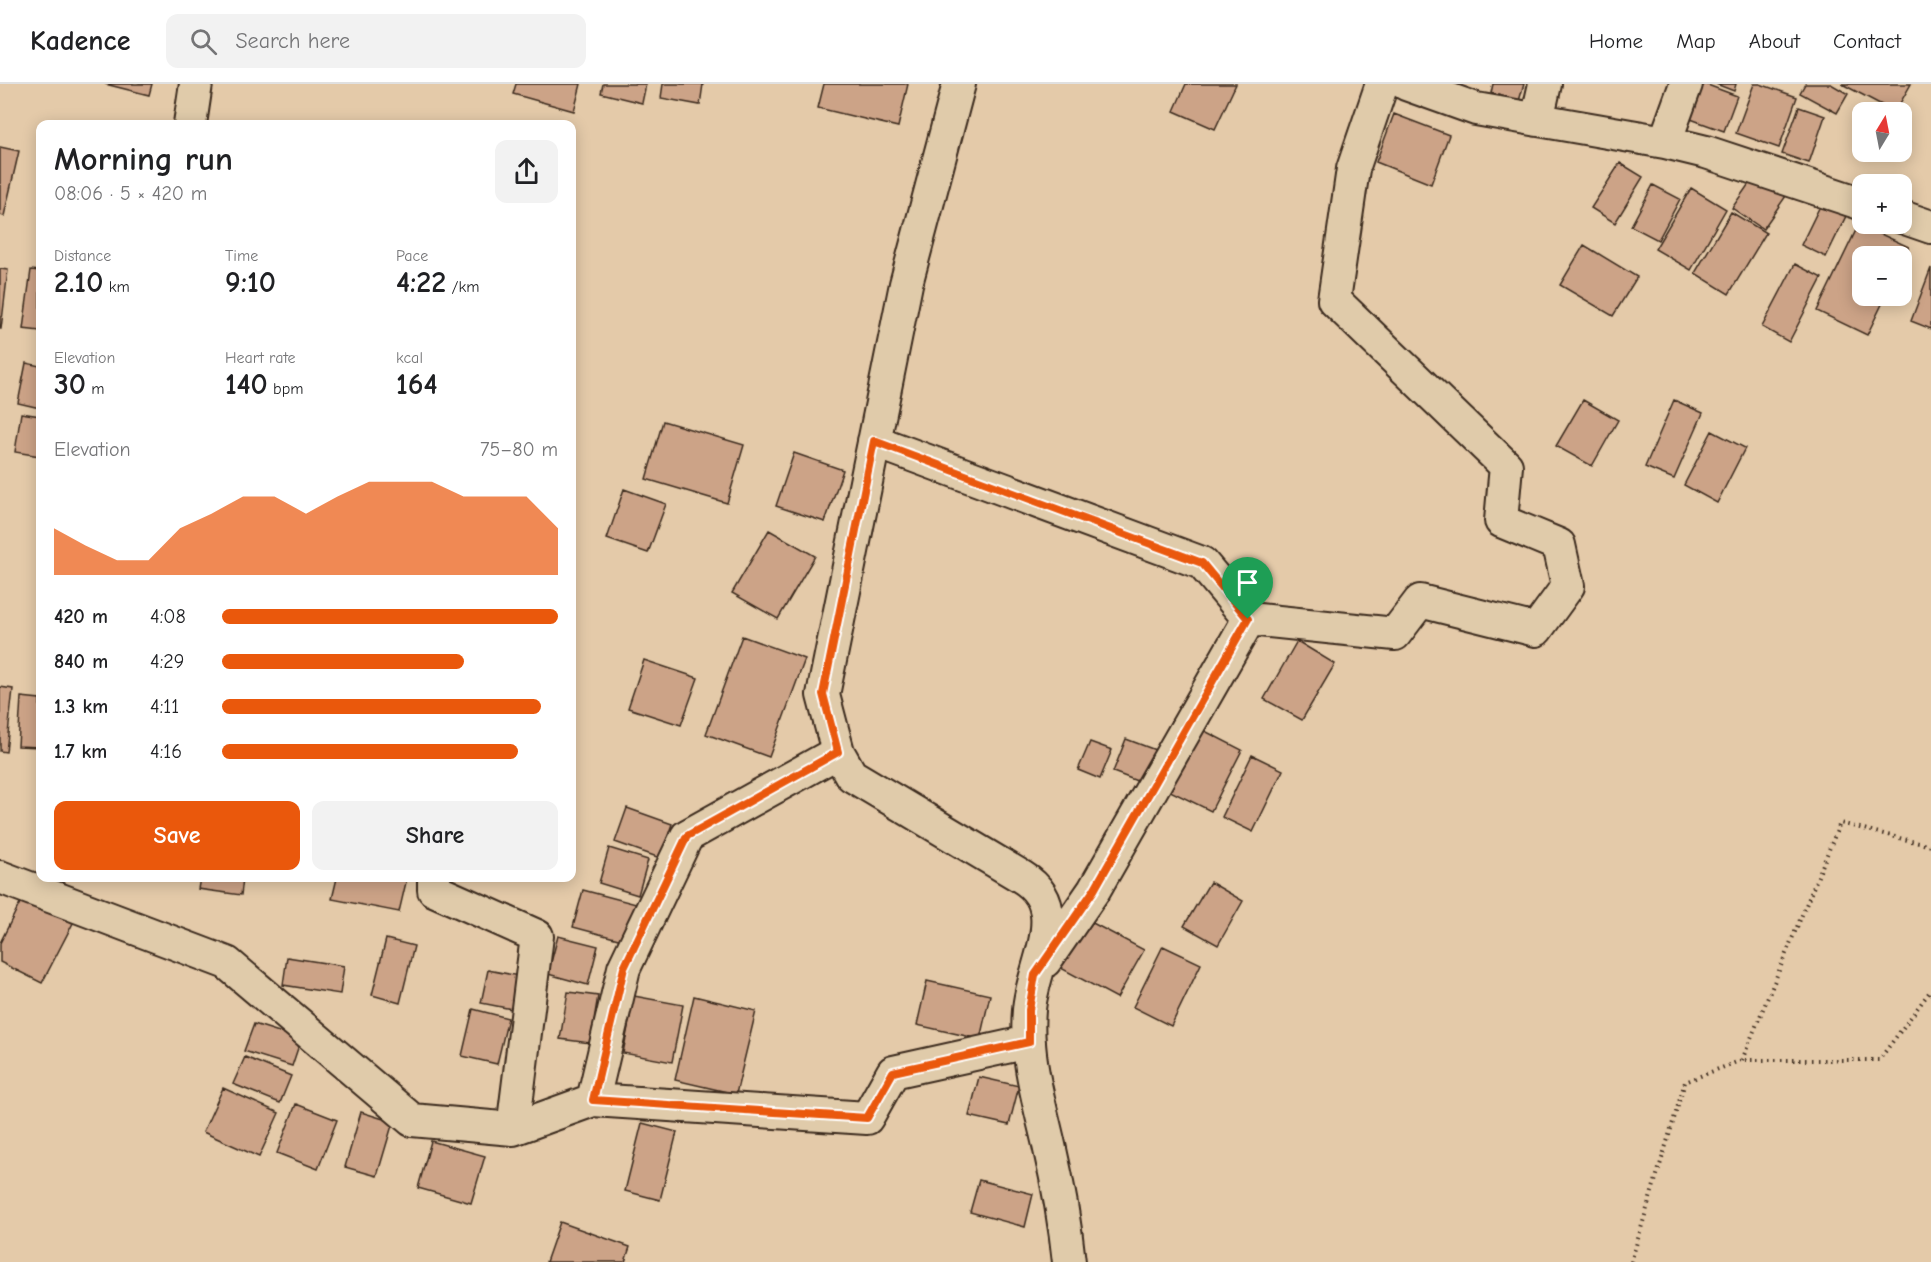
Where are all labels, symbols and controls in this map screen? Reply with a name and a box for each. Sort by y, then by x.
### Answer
search box [166,14,586,68]
text: Kadence [30,25,130,57]
icon: search [187,25,220,58]
text: Search here [235,28,350,54]
text: Home [1589,29,1643,53]
text: Map [1676,29,1716,53]
text: About [1749,29,1800,53]
text: Contact [1833,29,1901,53]
north arrow [1852,102,1912,162]
map controls [1852,102,1912,306]
text: Morning run [54,140,233,178]
button: share [495,140,558,203]
button: + [1852,174,1912,234]
text: 08:06 · 5 × 420 m [54,182,207,205]
button: − [1852,246,1912,306]
text: Distance [54,247,111,265]
text: Time [225,247,258,265]
text: Pace [396,247,428,265]
text: 2.10 [54,265,103,300]
text: 9:10 [225,265,276,300]
text: 4:22 [396,265,446,300]
text: km [103,278,130,296]
text: /km [446,278,479,296]
text: Elevation [54,349,115,367]
text: Heart rate [225,349,296,367]
text: kcal [396,349,423,367]
text: 30 [54,367,86,402]
text: 140 [225,367,268,402]
text: 164 [396,367,438,402]
text: m [86,380,105,398]
text: bpm [268,380,303,398]
text: Elevation [54,438,131,461]
text: 75–80 m [480,438,558,461]
pin [1222,557,1273,619]
icon: arrive [1231,566,1264,599]
text: 420 m [54,605,108,628]
text: 4:08 [150,605,186,628]
text: 840 m [54,650,108,673]
text: 4:29 [150,650,184,673]
text: 1.3 km [54,695,108,718]
text: 4:11 [150,695,179,718]
text: 1.7 km [54,740,107,763]
text: 4:16 [150,740,182,763]
button: Save [54,801,300,870]
button: Share [312,801,558,870]

